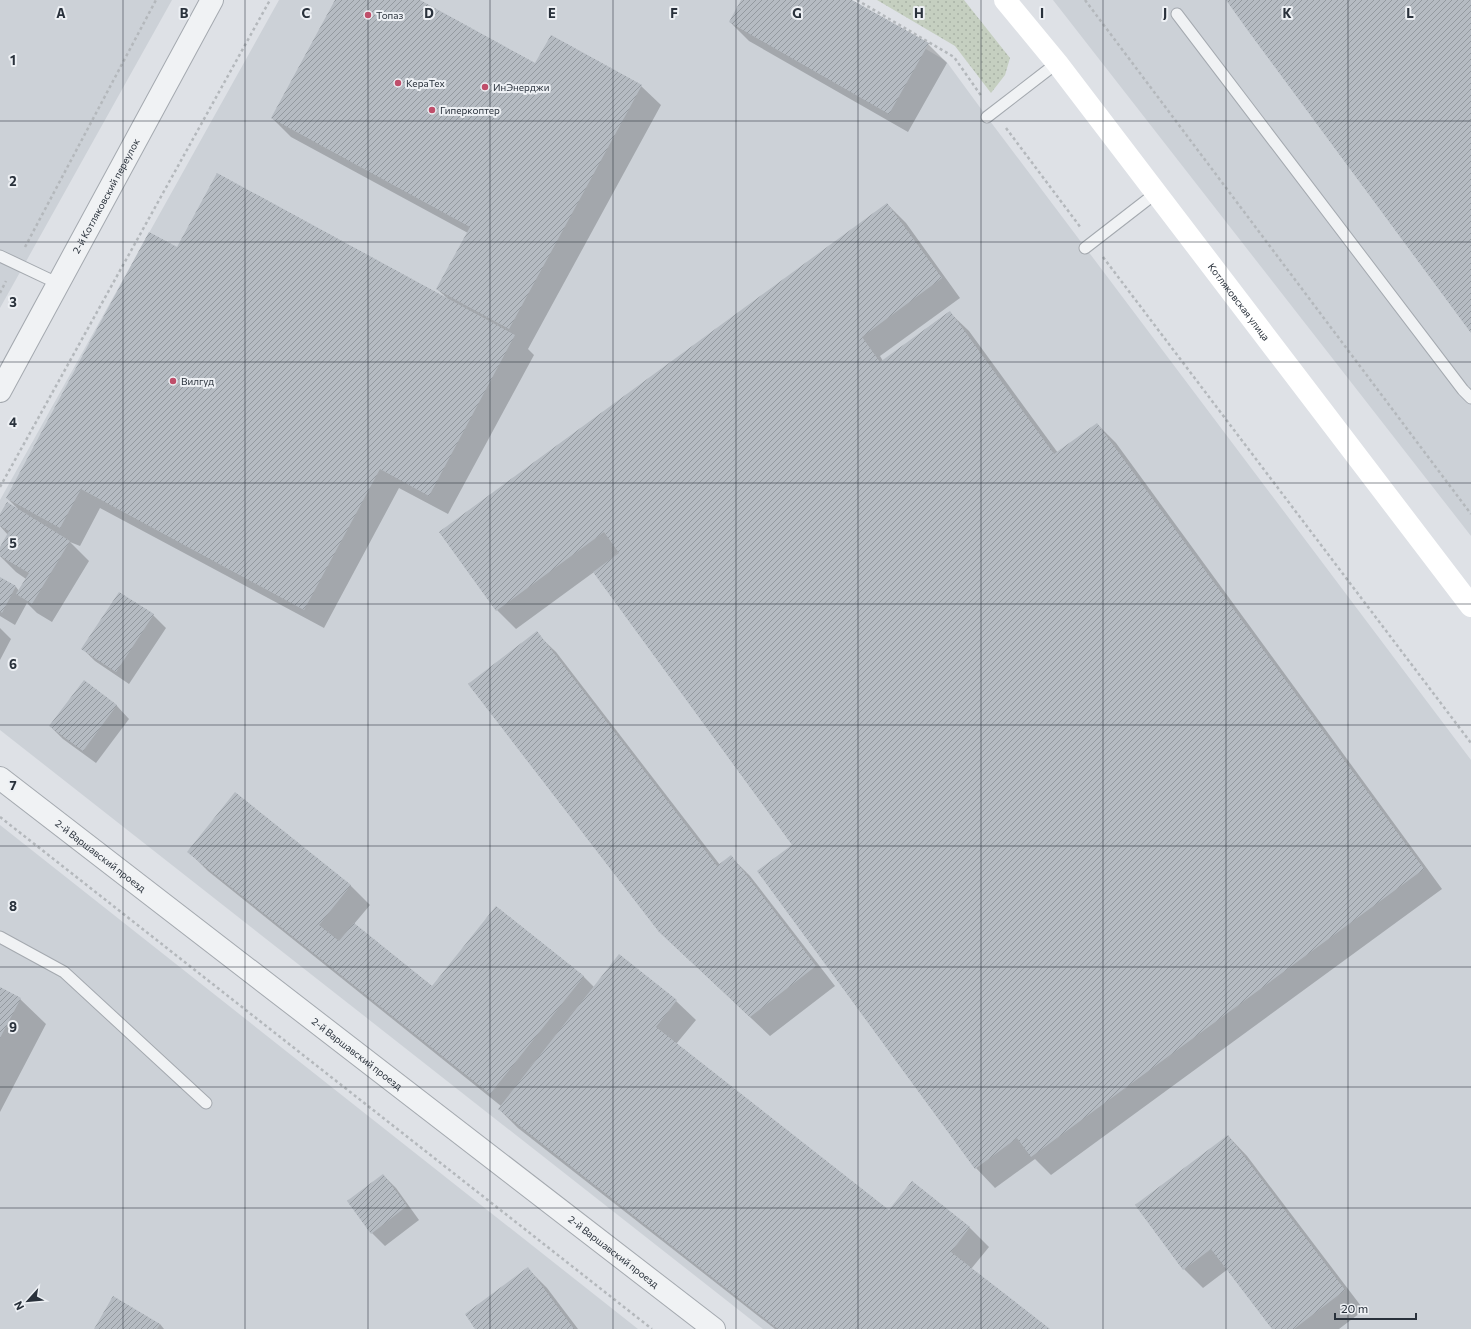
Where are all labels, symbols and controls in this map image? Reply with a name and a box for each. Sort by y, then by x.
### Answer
text: A [56,5,66,21]
text: B [180,5,189,21]
text: C [302,5,311,21]
text: D [424,5,434,21]
text: E [548,5,556,21]
text: F [670,5,678,21]
text: G [792,5,802,21]
text: H [914,5,924,21]
text: I [1040,5,1044,21]
text: J [1163,5,1167,21]
text: K [1282,5,1292,21]
text: L [1406,5,1414,21]
place label: Топаз [376,9,403,21]
marker: Топаз [363,10,373,20]
text: 1 [10,52,16,68]
place label: КераТех [406,77,446,89]
marker: КераТех [393,78,403,88]
place label: ИнЭнерджи [493,81,549,93]
marker: ИнЭнерджи [480,82,490,92]
place label: Гиперкоптер [440,104,500,116]
marker: Гиперкоптер [427,105,437,115]
street label: 2-й Котляковский переулок [70,136,142,256]
text: 2 [9,173,17,189]
street label: Котляковская улица [1206,261,1272,343]
text: 3 [9,294,17,310]
place label: Вилгуд [181,375,214,387]
marker: Вилгуд [168,376,178,386]
text: 4 [9,414,17,430]
text: 5 [9,535,17,551]
text: 6 [9,656,17,672]
text: 7 [9,777,17,793]
street label: 2-й Варшавский проезд [53,817,148,894]
text: 8 [9,898,17,914]
street label: 2-й Варшавский проезд [309,1015,405,1092]
text: 9 [9,1019,17,1035]
street label: 2-й Варшавский проезд [566,1213,661,1290]
north arrow [8,1281,48,1321]
scale bar [1335,1295,1416,1321]
text: N [11,1299,26,1312]
text: 20 m [1341,1301,1368,1315]

